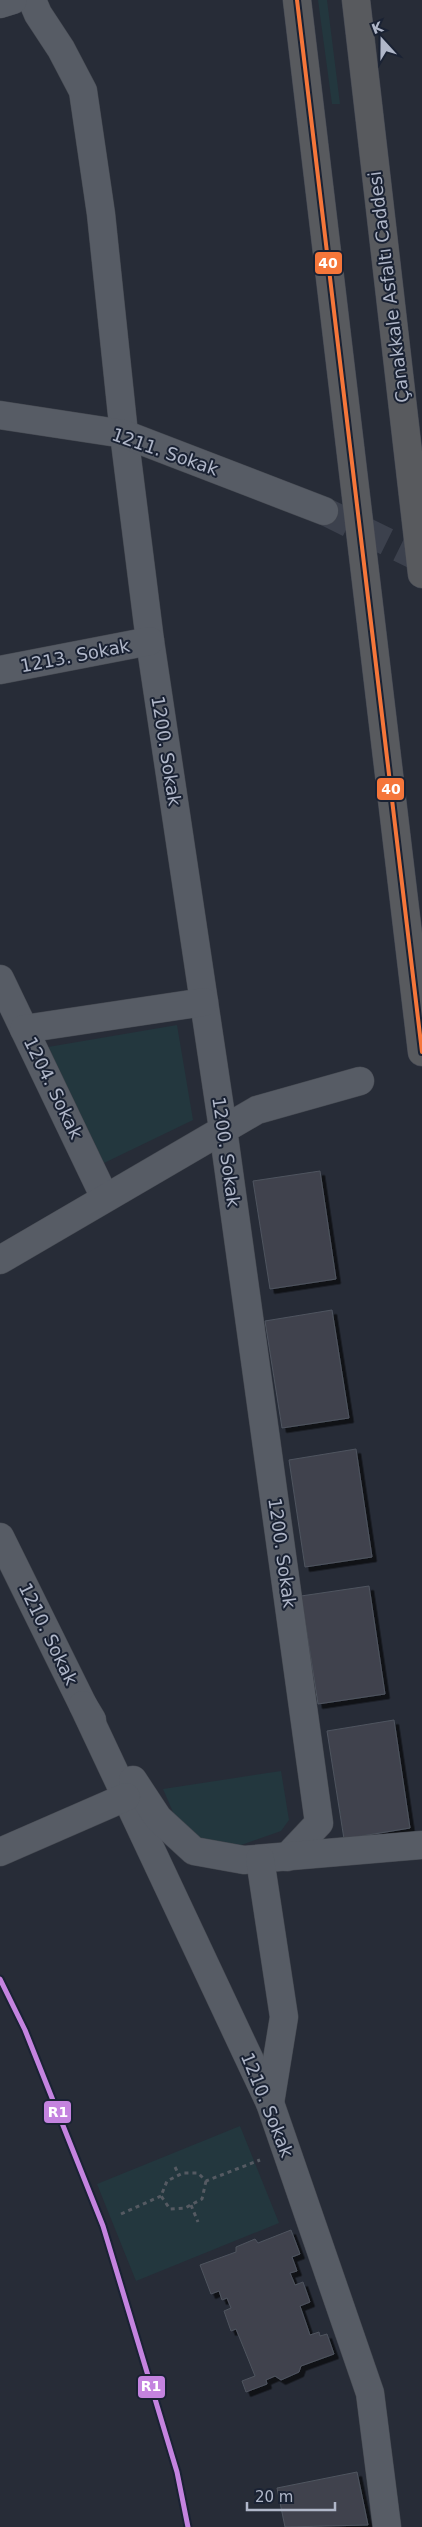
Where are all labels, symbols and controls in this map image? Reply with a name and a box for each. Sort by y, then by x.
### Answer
north arrow [357,15,407,65]
text: K [369,18,386,37]
street label: Çanakkale Asfaltı Caddesi [364,170,413,404]
line badge: 40 [314,251,343,275]
text: 40 [318,255,338,271]
street label: 1211. Sokak [109,423,222,480]
street label: 1213. Sokak [18,634,132,676]
street label: 1200. Sokak [147,694,186,808]
line badge: 40 [376,777,405,801]
text: 40 [381,781,401,797]
street label: 1204. Sokak [20,1033,88,1143]
street label: 1200. Sokak [208,1095,245,1209]
street label: 1200. Sokak [264,1496,301,1610]
street label: 1210. Sokak [15,1579,83,1689]
street label: 1210. Sokak [237,2049,298,2161]
line badge: R1 [43,2100,72,2124]
text: R1 [48,2104,68,2120]
line badge: R1 [137,2375,166,2399]
text: R1 [141,2378,161,2394]
scale bar [247,2480,334,2512]
text: 20 m [255,2488,293,2506]

